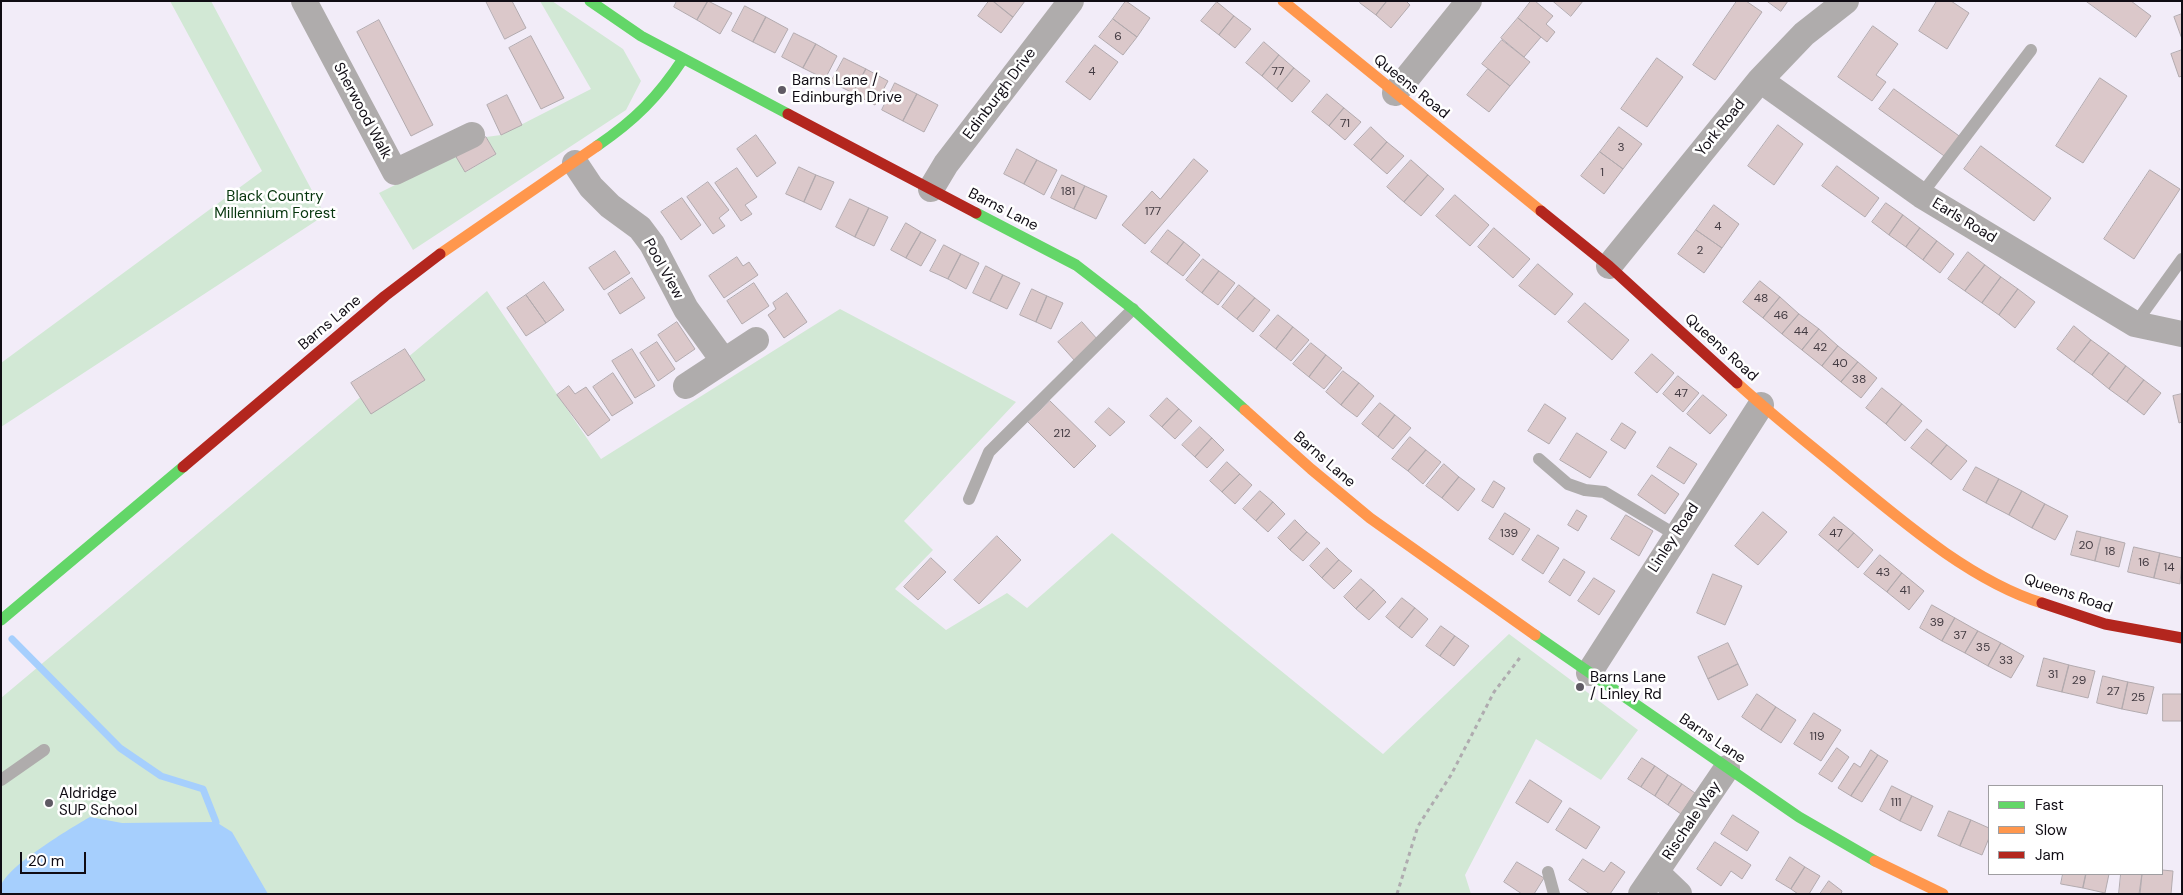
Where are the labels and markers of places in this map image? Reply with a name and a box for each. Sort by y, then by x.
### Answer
place label: Barns Lane / Edinburgh Drive [792,72,902,107]
marker: Barns Lane / Edinburgh Drive [776,84,788,96]
place label: Barns Lane / Linley Rd [1590,669,1666,704]
marker: Barns Lane / Linley Rd [1574,681,1586,693]
place label: Aldridge SUP School [59,785,137,820]
marker: Aldridge SUP School [43,797,55,809]

